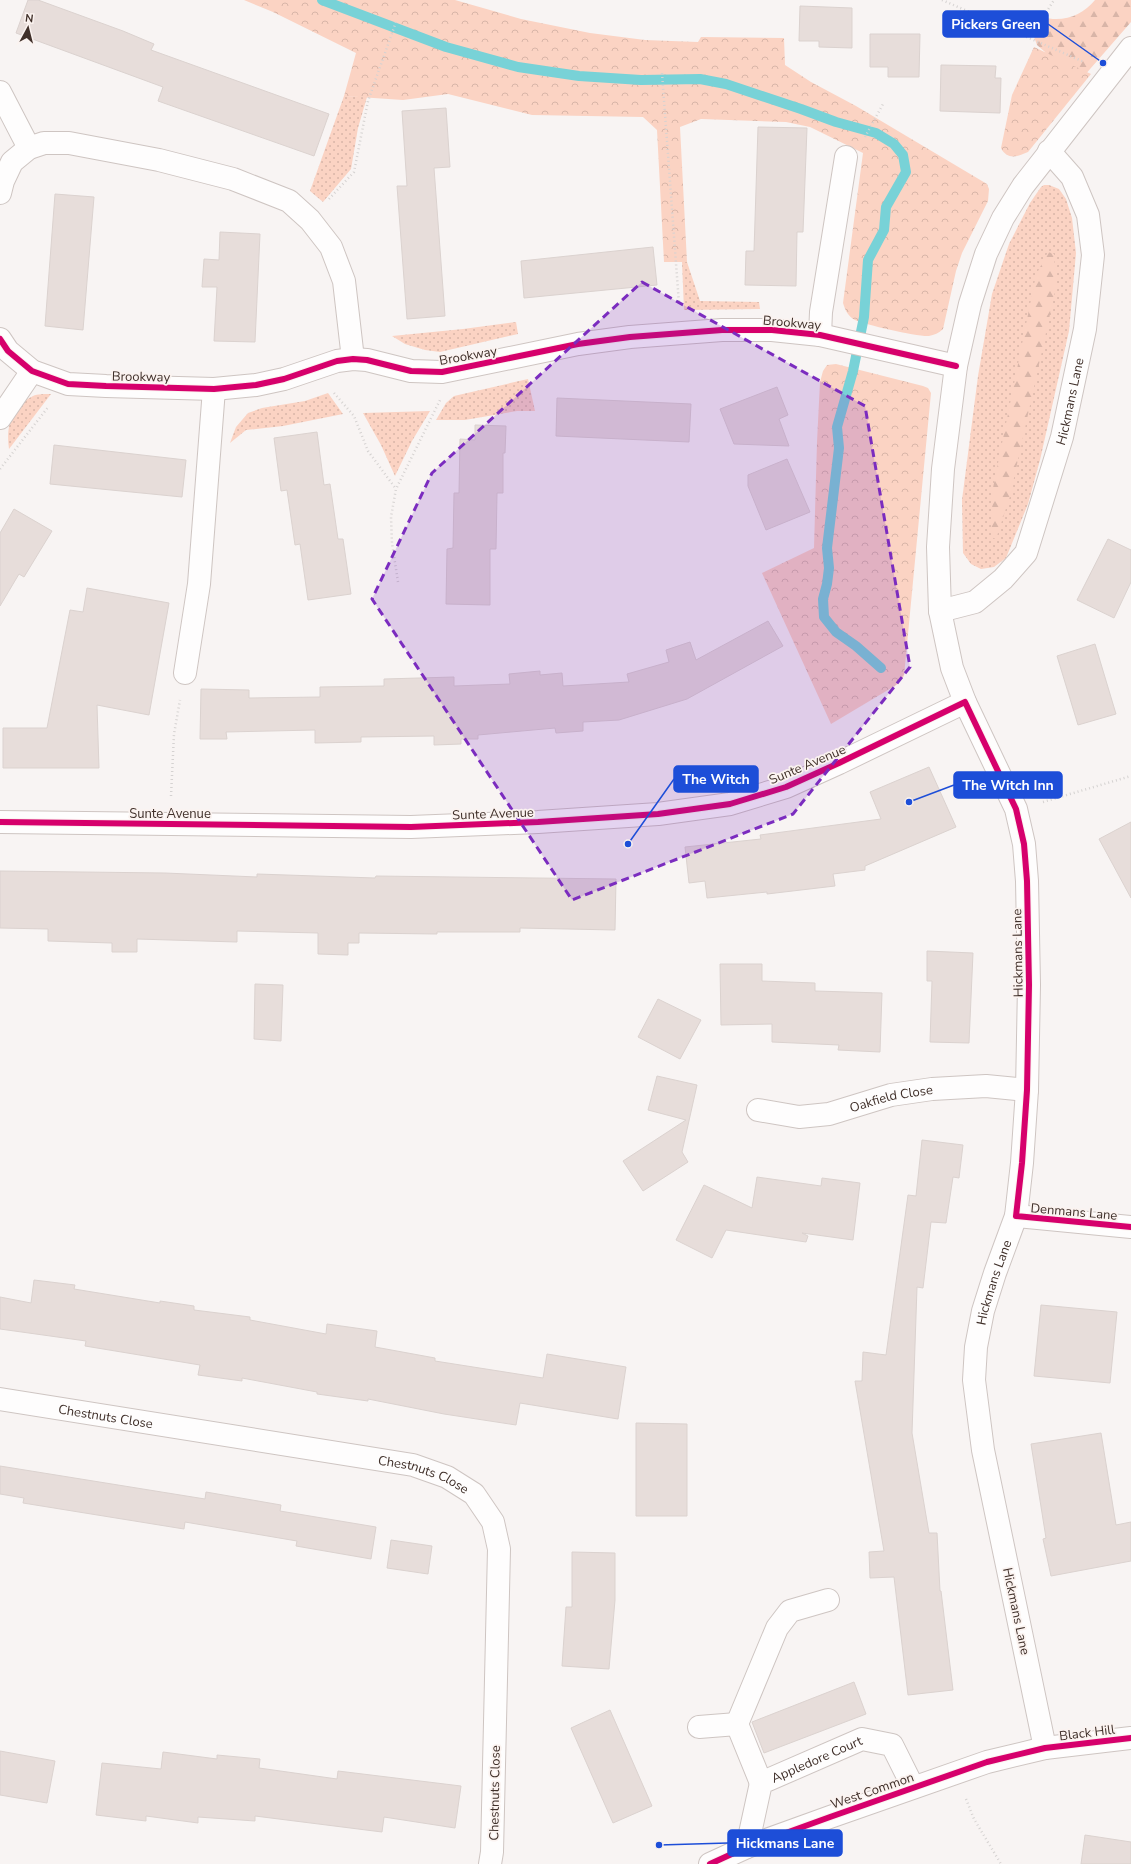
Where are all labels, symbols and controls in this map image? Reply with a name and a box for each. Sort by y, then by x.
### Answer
north arrow [8,8,48,48]
text: N [24,11,34,27]
callout: Pickers Green [943,11,1048,37]
text: Pickers Green [951,15,1041,34]
street label: Brookway [762,311,822,335]
street label: Brookway [438,342,499,370]
street label: Hickmans Lane [1052,356,1089,448]
street label: Brookway [112,367,171,387]
street label: Sunte Avenue [766,741,849,789]
callout: The Witch [674,766,758,792]
text: The Witch [682,770,750,789]
callout: The Witch Inn [954,772,1062,798]
text: The Witch Inn [962,776,1054,795]
street label: Sunte Avenue [452,804,534,824]
street label: Sunte Avenue [129,805,211,823]
street label: Hickmans Lane [1008,908,1028,997]
street label: Oakfield Close [847,1081,934,1117]
street label: Denmans Lane [1030,1199,1118,1225]
street label: Hickmans Lane [972,1237,1016,1327]
street label: Chestnuts Close [57,1400,154,1433]
street label: Chestnuts Close [377,1452,472,1499]
street label: Hickmans Lane [998,1566,1034,1657]
street label: Black Hill [1058,1721,1116,1745]
street label: Appledore Court [769,1732,866,1787]
street label: Chestnuts Close [485,1745,505,1841]
street label: West Common [828,1768,916,1814]
callout: Hickmans Lane [728,1830,842,1856]
text: Hickmans Lane [736,1834,835,1853]

